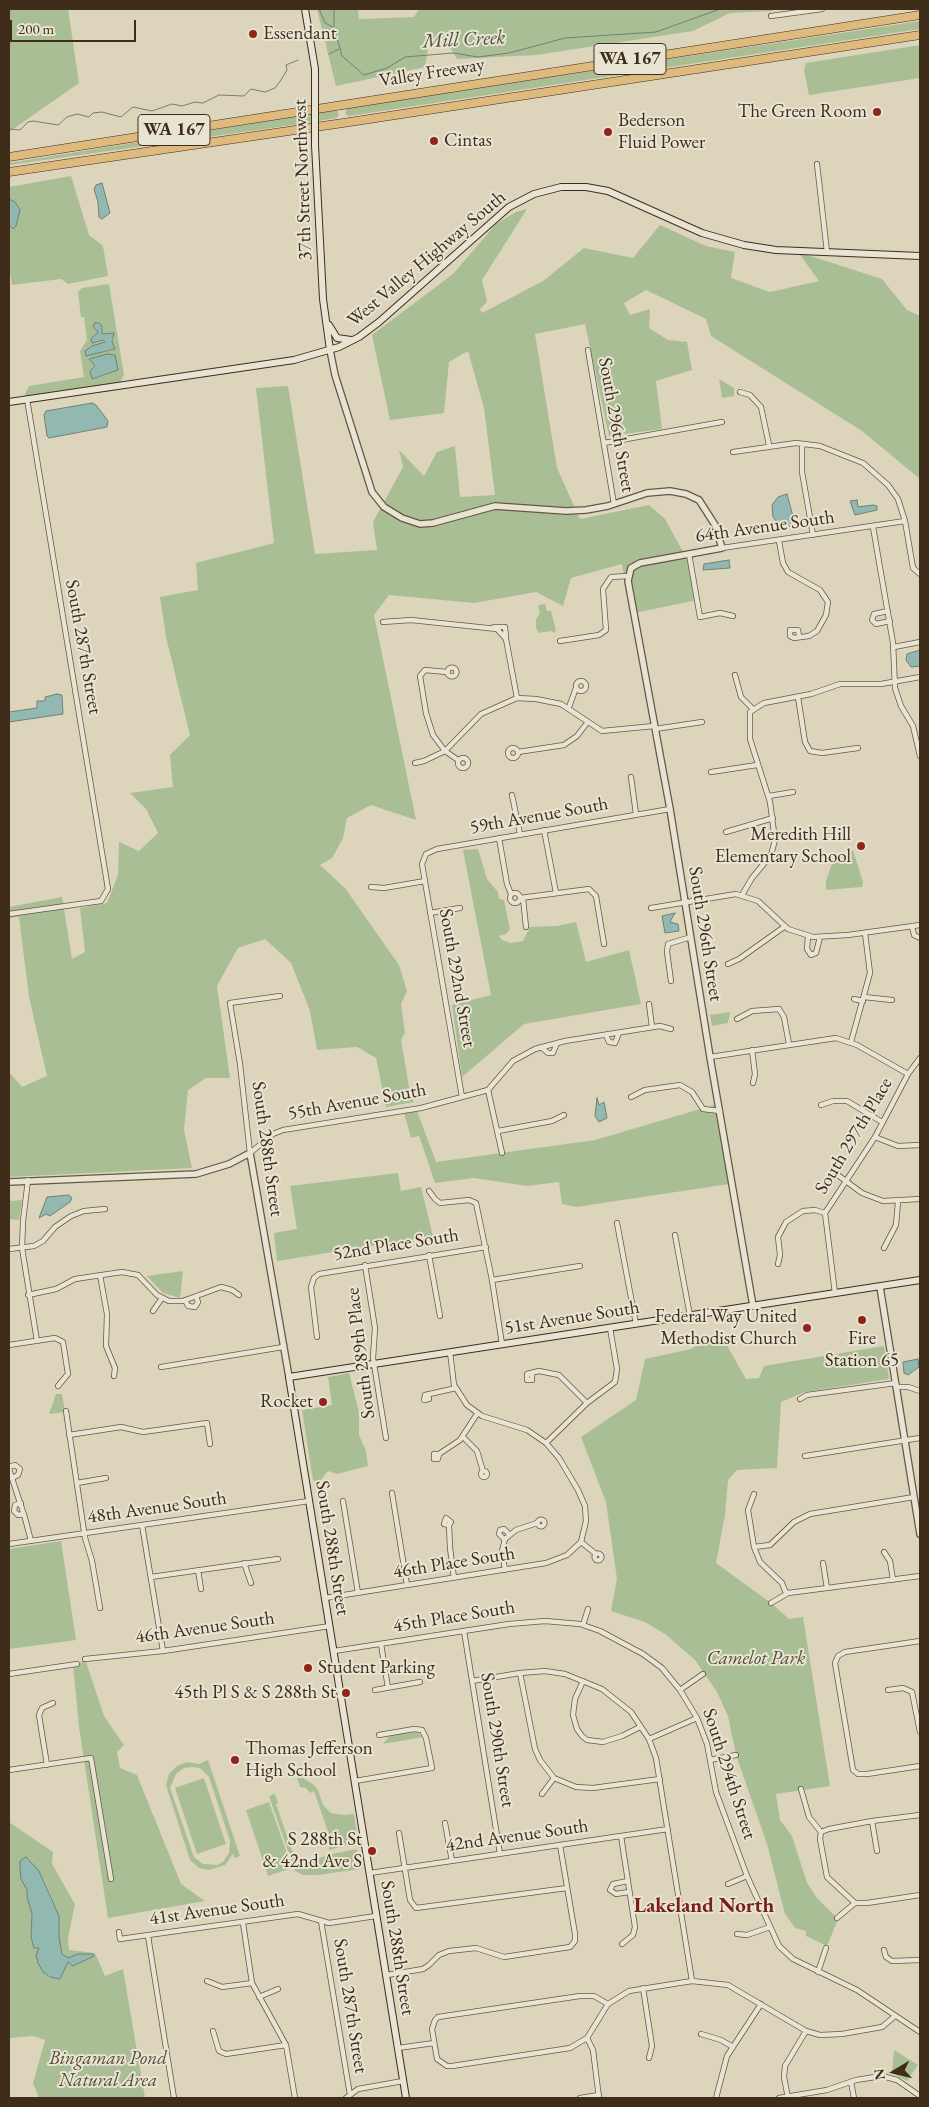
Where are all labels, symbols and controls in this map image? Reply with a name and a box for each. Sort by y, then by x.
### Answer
scale bar [12,10,139,42]
text: 200 m [18,19,54,38]
place label: Essendant [263,23,337,45]
water label: Mill Creek [422,26,506,54]
marker: Essendant [247,28,259,40]
road number: WA 167 [594,44,666,74]
street label: Valley Freeway [378,53,486,93]
street label: 37th Street Northwest [289,99,317,261]
place label: The Green Room [737,101,867,123]
marker: The Green Room [871,106,883,118]
place label: Bederson Fluid Power [618,110,705,154]
road number: WA 167 [138,114,210,146]
marker: Bederson Fluid Power [602,126,614,138]
place label: Cintas [444,130,492,152]
marker: Cintas [428,135,440,147]
street label: West Valley Highway South [343,186,511,332]
street label: South 296th Street [593,356,639,494]
street label: 64th Avenue South [694,506,836,548]
street label: South 287th Street [60,578,106,716]
street label: 59th Avenue South [468,793,610,839]
place label: Meredith Hill Elementary School [715,824,851,868]
marker: Meredith Hill Elementary School [855,840,867,852]
street label: South 296th Street [683,865,727,1003]
street label: South 292nd Street [434,907,480,1049]
street label: South 297th Place [810,1074,898,1198]
street label: 55th Avenue South [286,1079,428,1125]
street label: South 288th Street [246,1080,288,1218]
street label: 52nd Place South [332,1224,460,1266]
street label: South 289th Place [342,1286,380,1420]
street label: 51st Avenue South [503,1296,641,1340]
place label: Federal Way United Methodist Church [655,1306,797,1350]
marker: Fire Station 65 [856,1314,868,1326]
marker: Federal Way United Methodist Church [801,1322,813,1334]
place label: Fire Station 65 [825,1328,899,1372]
place label: Rocket [260,1391,313,1413]
marker: Rocket [317,1396,329,1408]
street label: South 288th Street [310,1479,354,1617]
street label: 48th Avenue South [86,1487,228,1529]
street label: 46th Place South [391,1542,517,1584]
street label: 45th Place South [391,1596,517,1638]
street label: 46th Avenue South [134,1607,276,1649]
park label: Camelot Park [707,1648,805,1670]
place label: Student Parking [318,1657,435,1679]
marker: Student Parking [302,1662,314,1674]
street label: South 290th Street [475,1671,519,1809]
place label: 45th Pl S & S 288th St [174,1682,336,1704]
marker: 45th Pl S & S 288th St [340,1687,352,1699]
street label: South 294th Street [697,1706,761,1842]
place label: Thomas Jefferson High School [245,1738,373,1782]
marker: Thomas Jefferson High School [229,1754,241,1766]
street label: 42nd Avenue South [444,1815,590,1857]
place label: S 288th St & 42nd Ave S [262,1829,362,1873]
marker: S 288th St & 42nd Ave S [366,1845,378,1857]
street label: South 288th Street [375,1879,419,2017]
street label: 41st Avenue South [148,1889,286,1931]
district label: Lakeland North [634,1893,774,1919]
street label: South 287th Street [328,1937,372,2075]
north arrow [869,2047,919,2097]
park label: Bingaman Pond Natural Area [49,2048,167,2092]
text: N [869,2067,889,2081]

